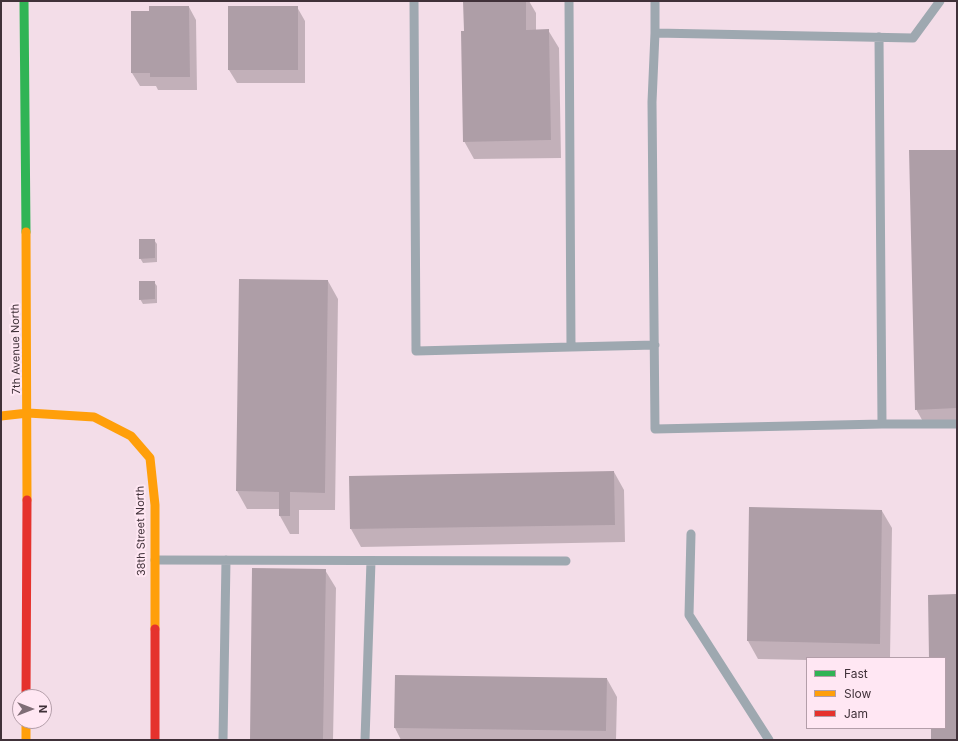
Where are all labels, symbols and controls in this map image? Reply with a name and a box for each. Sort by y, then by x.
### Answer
street label: 7th Avenue North [9,304,23,394]
street label: 38th Street North [134,486,148,576]
legend [806,657,946,729]
text: Fast [844,666,868,681]
text: Slow [844,686,871,701]
north arrow [12,689,52,729]
text: N [36,705,50,713]
text: Jam [844,706,868,721]

